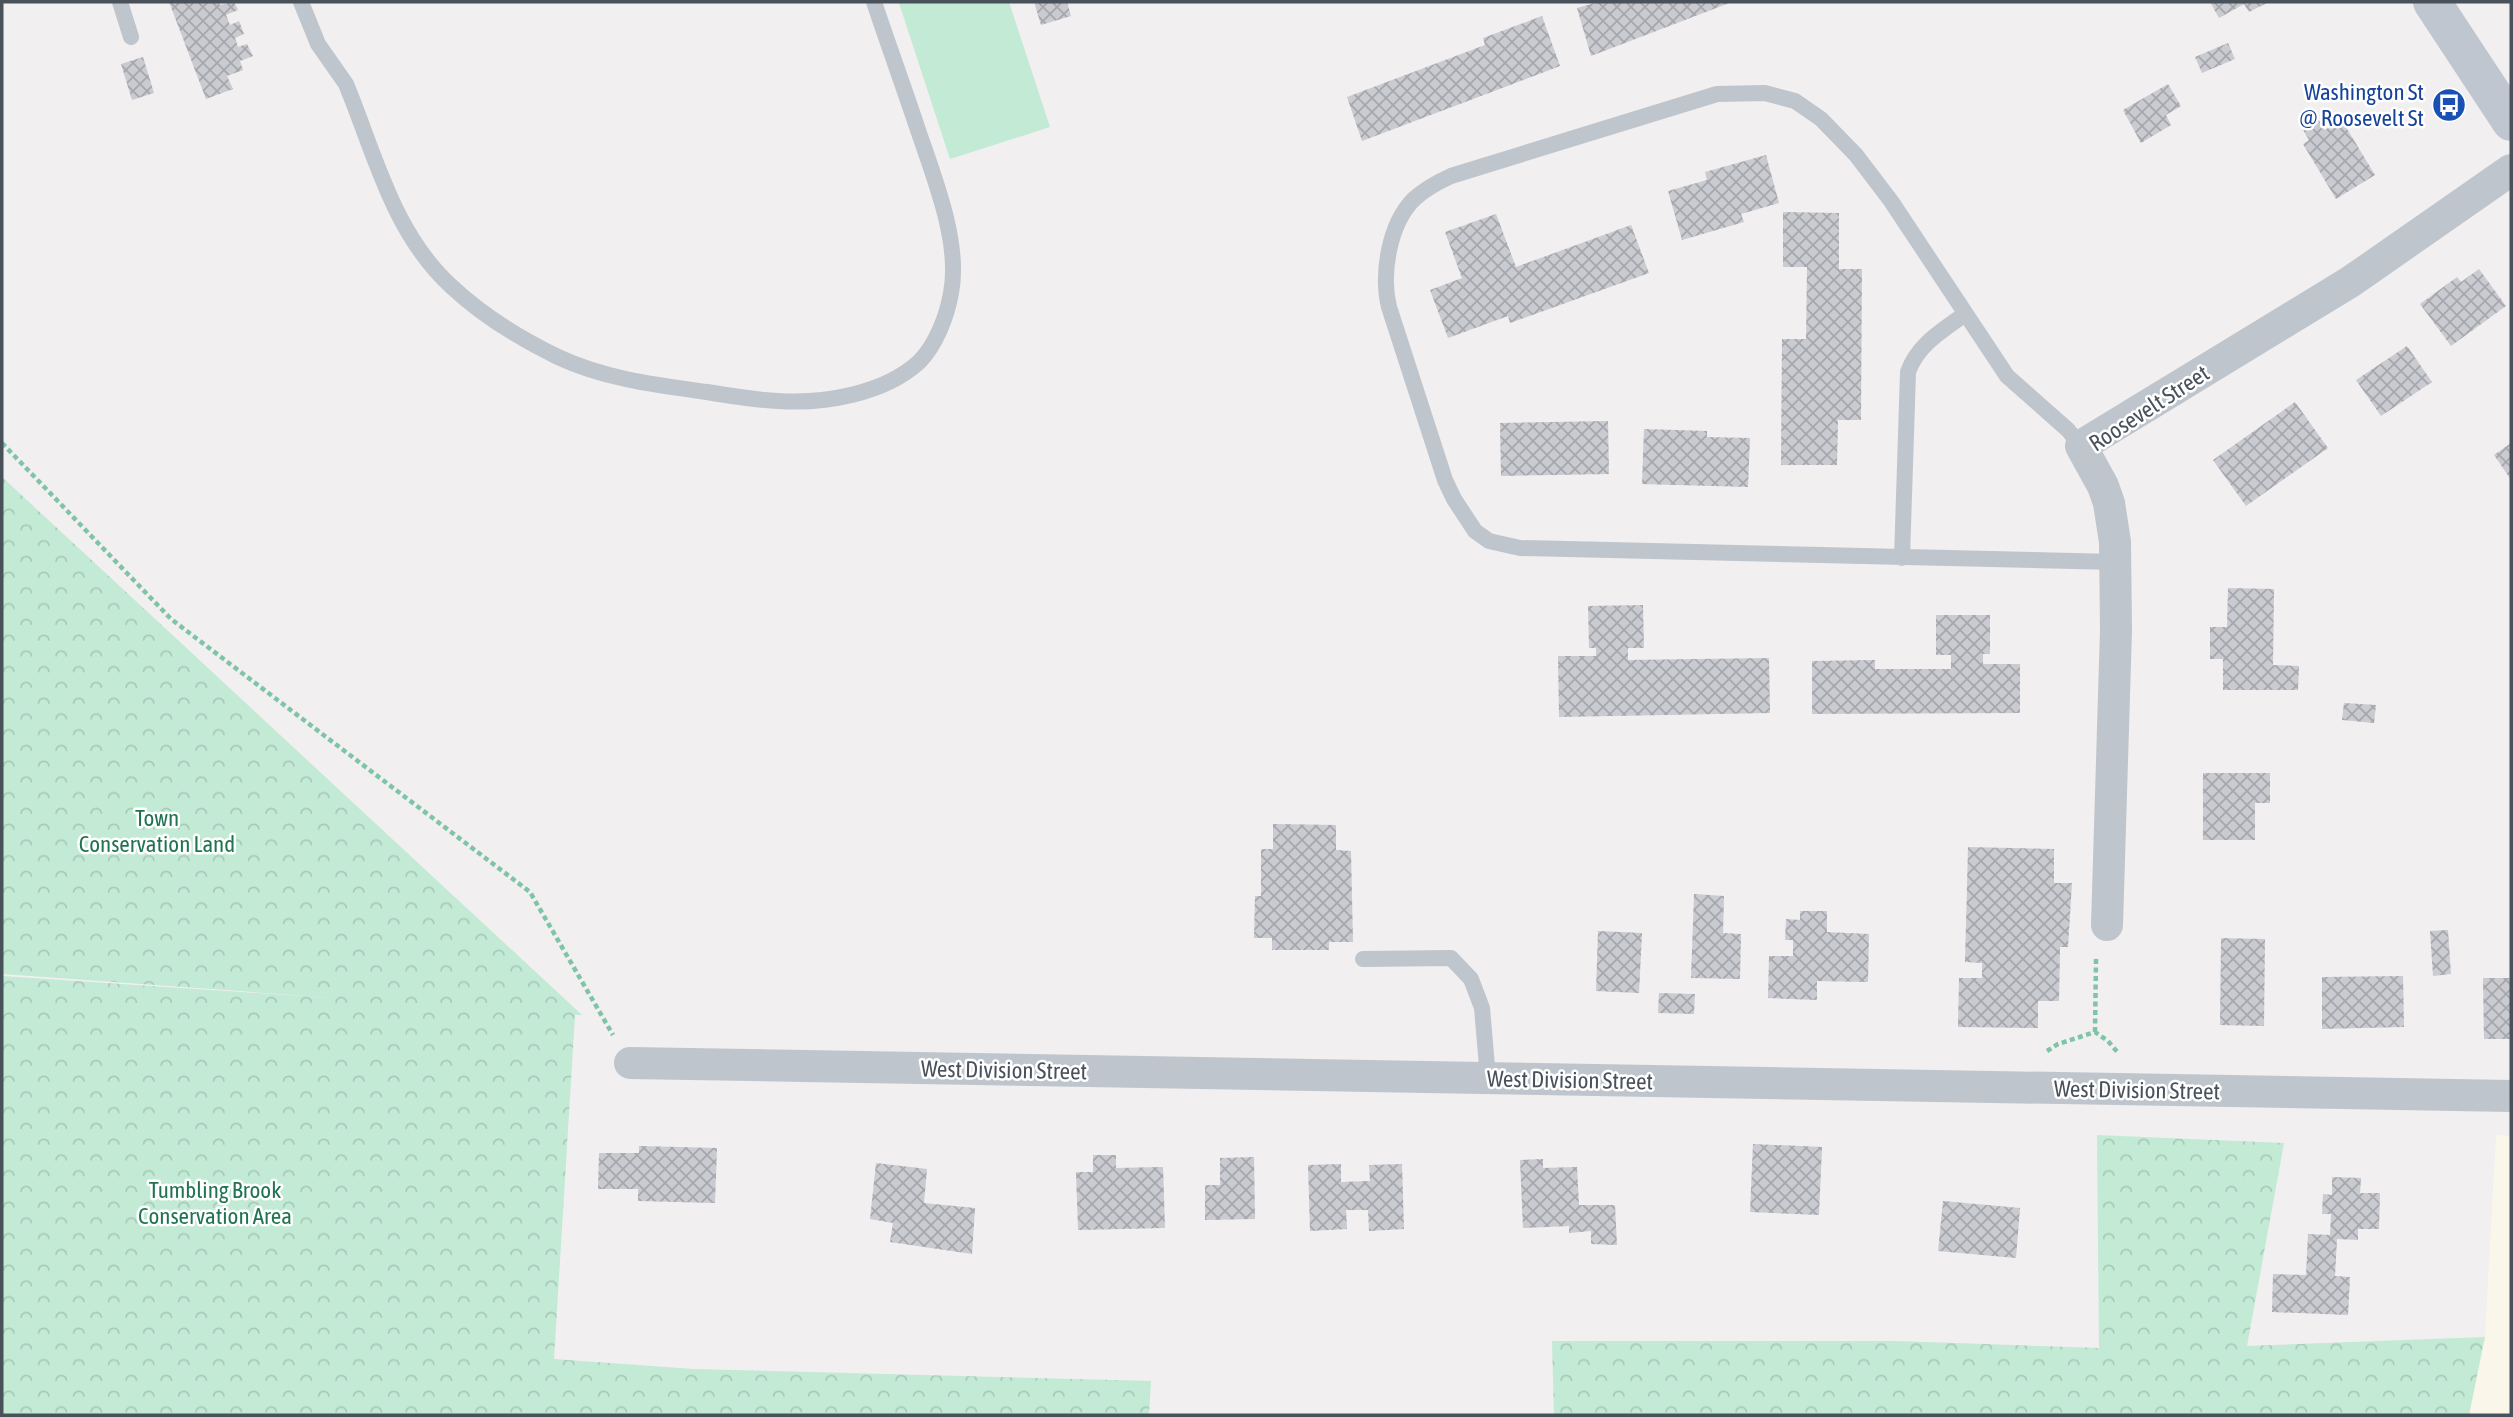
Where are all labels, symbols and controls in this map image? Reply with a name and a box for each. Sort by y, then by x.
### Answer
place label: Washington St @ Roosevelt St [2300,79,2424,131]
bus stop icon: Washington St @ Roosevelt St [2430,86,2468,124]
street label: Roosevelt Street [2084,360,2214,456]
park label: Town Conservation Land [79,805,235,857]
street label: West Division Street [921,1056,1087,1084]
street label: West Division Street [1487,1066,1653,1094]
street label: West Division Street [2054,1076,2220,1104]
park label: Tumbling Brook Conservation Area [138,1177,292,1229]

